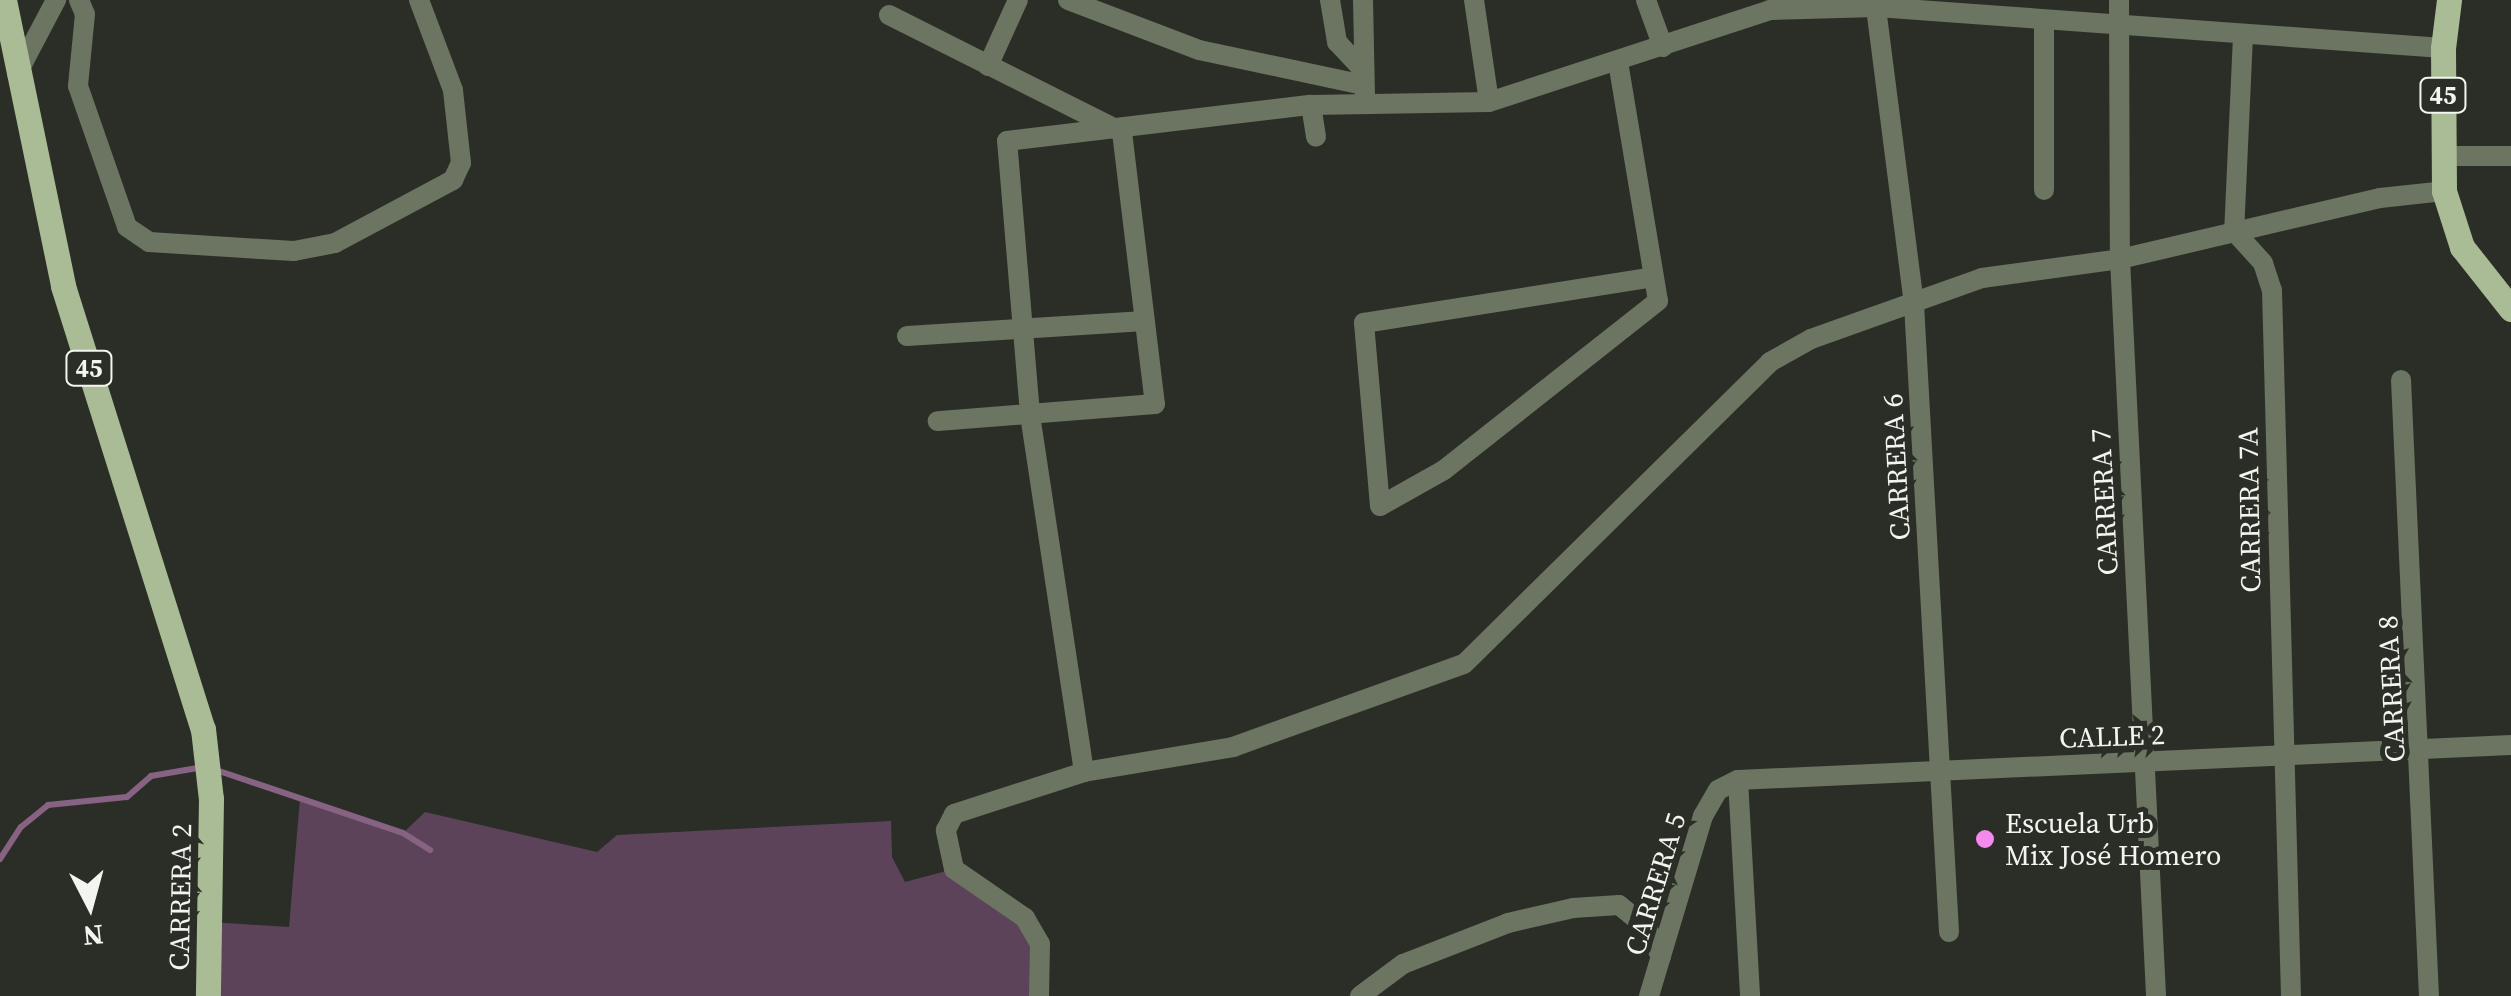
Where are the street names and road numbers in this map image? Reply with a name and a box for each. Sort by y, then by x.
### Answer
road number: 45 [2418,75,2468,115]
road number: 45 [64,348,114,388]
street label: CARRERA 6 [1875,393,1917,541]
street label: CARRERA 7A [2231,427,2267,593]
street label: CARRERA 7 [2083,428,2125,576]
street label: CARRERA 8 [2370,615,2412,763]
street label: CALLE 2 [2059,717,2165,755]
street label: CARRERA 5 [1617,809,1693,959]
street label: CARRERA 2 [162,823,198,971]

